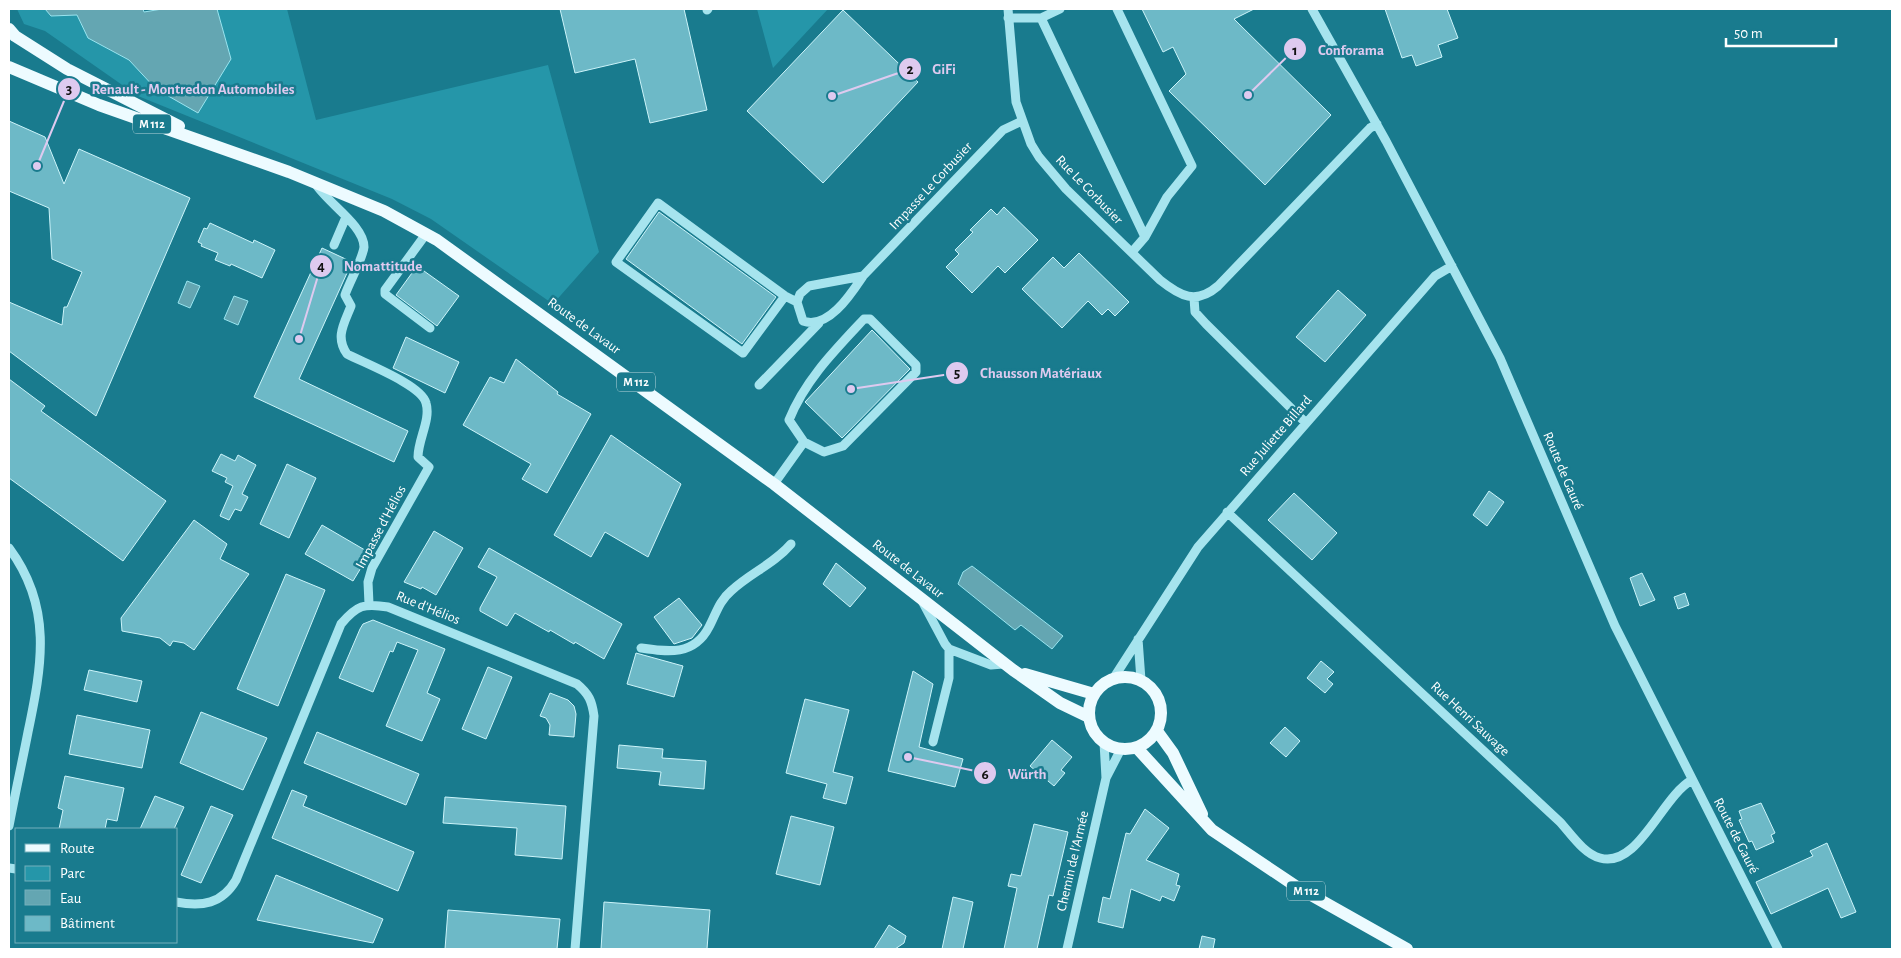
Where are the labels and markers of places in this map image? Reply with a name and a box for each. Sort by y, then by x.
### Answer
callout: Conforama [1283,34,1394,64]
callout: GiFi [897,54,966,84]
callout: Renault - Montredon Automobiles [57,74,305,104]
callout: Nomattitude [309,251,432,281]
callout: Chausson Matériaux [945,358,1112,388]
callout: Würth [972,758,1056,788]

